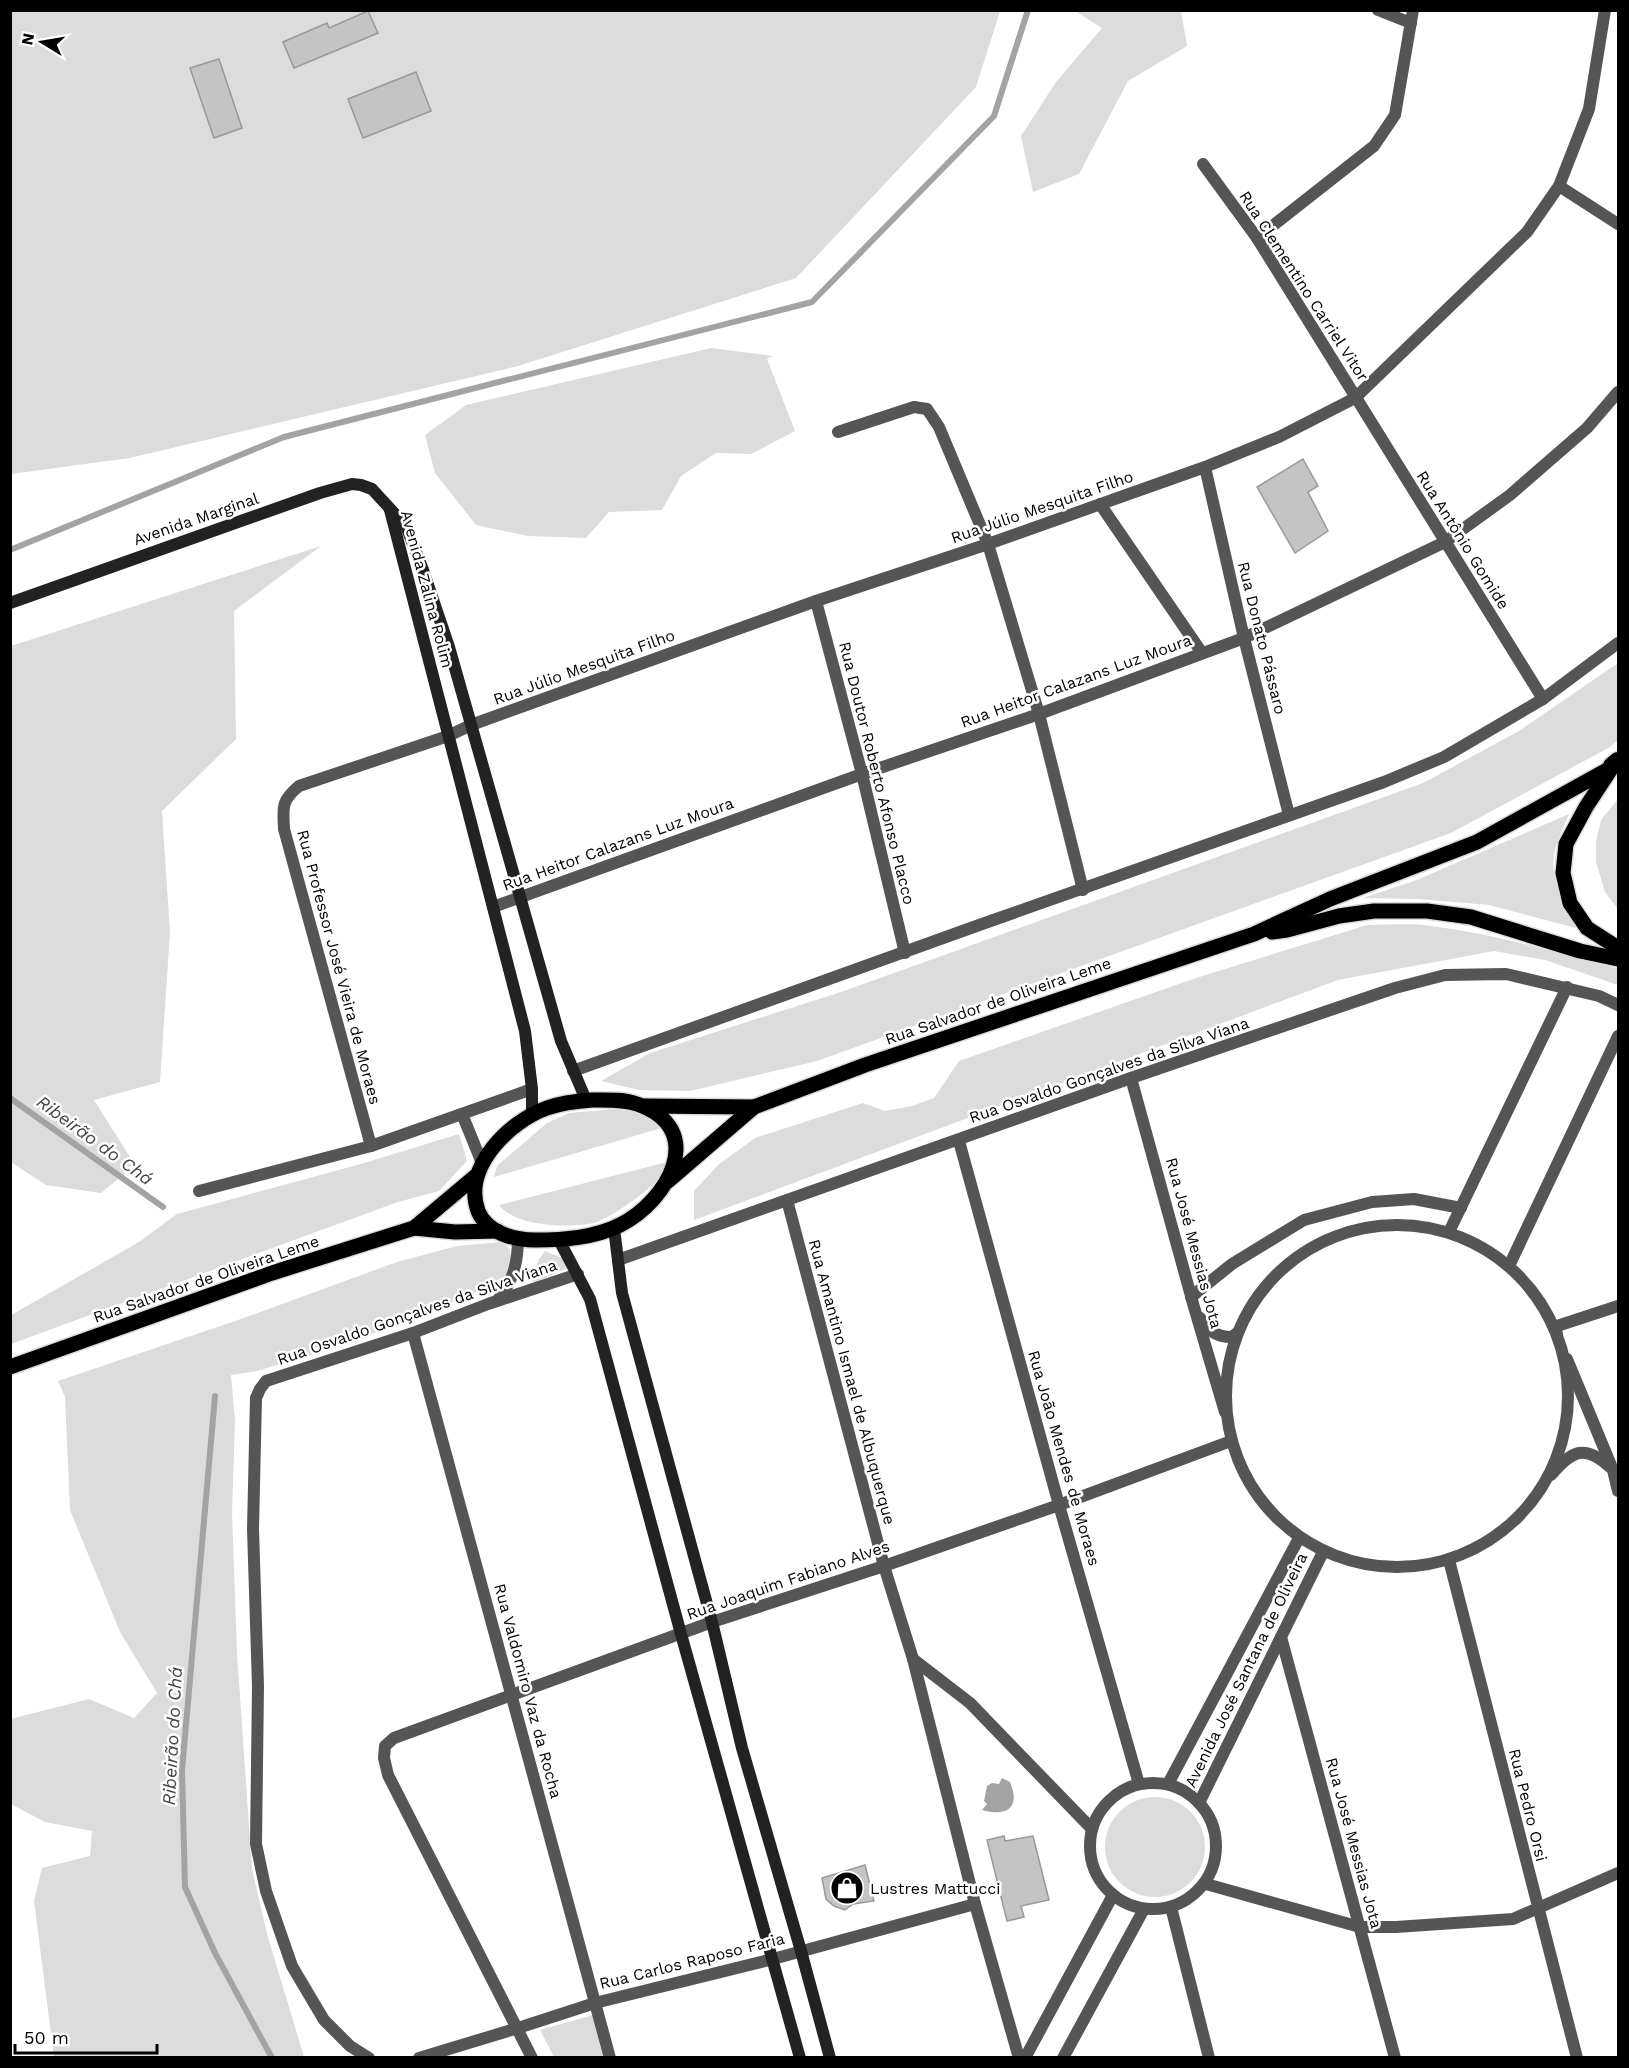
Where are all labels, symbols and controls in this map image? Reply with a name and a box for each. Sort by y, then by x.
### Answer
north arrow [12,12,72,72]
text: N [17,32,38,47]
street label: Rua Clementino Carriel Vitor [1235,187,1373,385]
street label: Rua Júlio Mesquita Filho [948,467,1136,547]
street label: Rua Antônio Gomide [1413,467,1513,613]
street label: Avenida Marginal [131,489,261,549]
street label: Avenida Zalina Rolim [397,508,457,670]
street label: Rua Donato Pássaro [1234,560,1290,716]
street label: Rua Júlio Mesquita Filho [491,625,677,709]
street label: Rua Heitor Calazans Luz Moura [958,630,1194,732]
street label: Rua Doutor Roberto Afonso Placco [835,640,919,906]
street label: Rua Heitor Calazans Luz Moura [500,793,736,895]
street label: Rua Professor José Vieira de Moraes [293,828,385,1106]
street label: Rua Salvador de Oliveira Leme [883,953,1113,1049]
street label: Rua Osvaldo Gonçalves da Silva Viana [967,1013,1251,1127]
water label: Ribeirão do Chá [33,1091,157,1189]
street label: Rua José Messias Jota [1162,1155,1226,1331]
street label: Rua Salvador de Oliveira Leme [91,1231,321,1327]
street label: Rua Amantino Ismael de Albuquerque [805,1237,899,1527]
street label: Rua Osvaldo Gonçalves da Silva Viana [275,1255,559,1369]
street label: Rua João Mendes de Moraes [1024,1348,1104,1568]
street label: Rua Joaquim Fabiano Alves [684,1536,892,1624]
street label: Avenida José Santana de Oliveira [1181,1549,1311,1791]
street label: Rua Valdomiro Vaz da Rocha [490,1581,566,1801]
water label: Ribeirão do Chá [158,1666,186,1806]
street label: Rua Pedro Orsi [1505,1747,1551,1863]
street label: Rua José Messias Jota [1322,1755,1386,1931]
shop icon: Lustres Mattucci [829,1870,865,1906]
place label: Lustres Mattucci [870,1879,1001,1898]
street label: Rua Carlos Raposo Faria [597,1929,787,1993]
scale bar [15,2017,158,2055]
text: 50 m [24,2027,69,2048]

